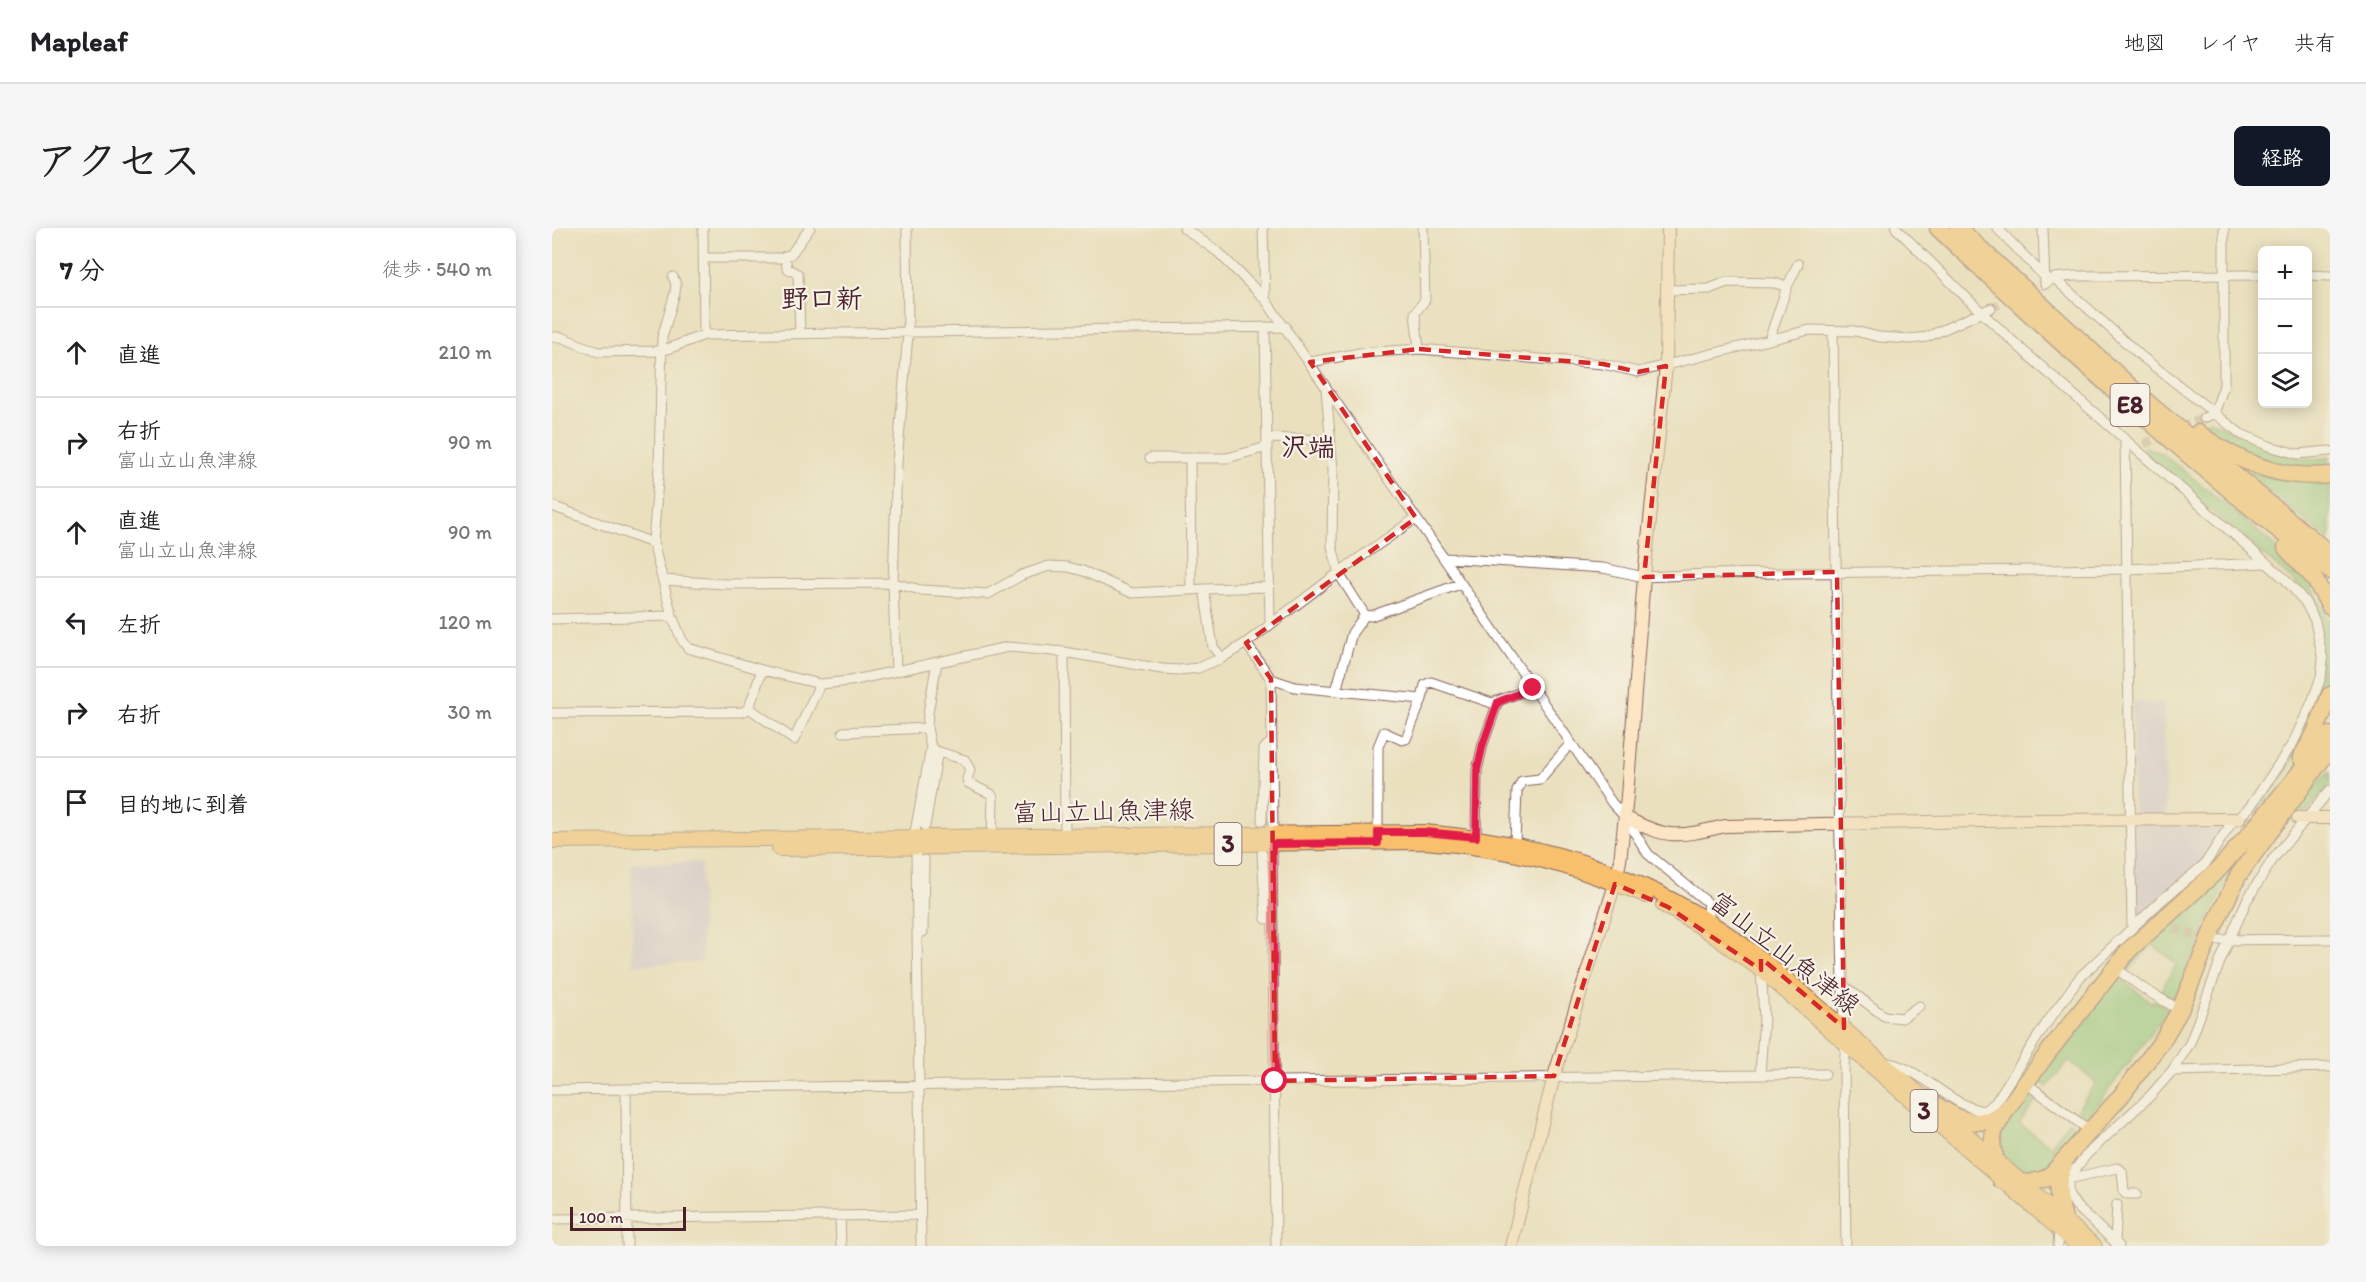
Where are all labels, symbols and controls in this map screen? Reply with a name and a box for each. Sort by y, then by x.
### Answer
text: Mapleaf [30,24,128,58]
text: 地図 [2124,30,2166,55]
text: レイヤ [2199,30,2261,55]
text: 共有 [2294,30,2336,55]
button: 経路 [2234,126,2330,186]
text: アクセス [36,135,201,186]
map controls [2258,246,2312,408]
button: + [2258,246,2312,300]
text: 7 分 [60,254,105,286]
text: 徒歩 · 540 m [382,257,492,281]
district label: 野口新 [782,282,863,315]
button: − [2258,300,2312,354]
icon: ahead [60,336,93,369]
text: 210 m [439,340,492,364]
text: 直進 [117,341,161,368]
button: layers [2258,354,2312,408]
road number: E8 [2110,384,2150,426]
text: 右折 [117,417,161,444]
icon: right [60,426,93,459]
text: 90 m [448,430,492,454]
district label: 沢端 [1281,430,1335,463]
text: 富山立山魚津線 [117,448,257,472]
text: 直進 [117,507,161,534]
icon: ahead [60,516,93,549]
text: 90 m [448,520,492,544]
text: 富山立山魚津線 [117,538,257,562]
icon: left [60,606,93,639]
text: 120 m [439,610,492,634]
text: 左折 [117,611,161,638]
route end [1519,674,1545,700]
icon: right [60,696,93,729]
text: 30 m [447,700,492,724]
text: 右折 [117,701,161,728]
icon: arrive [60,786,93,819]
text: 目的地に到着 [117,791,249,818]
street label: 富山立山魚津線 [1012,793,1194,829]
road number: 3 [1214,823,1242,865]
street label: 富山立山魚津線 [1703,884,1867,1022]
route start [1261,1067,1287,1093]
road number: 3 [1910,1090,1938,1132]
scale bar [570,1204,686,1232]
text: 100 m [579,1208,623,1227]

